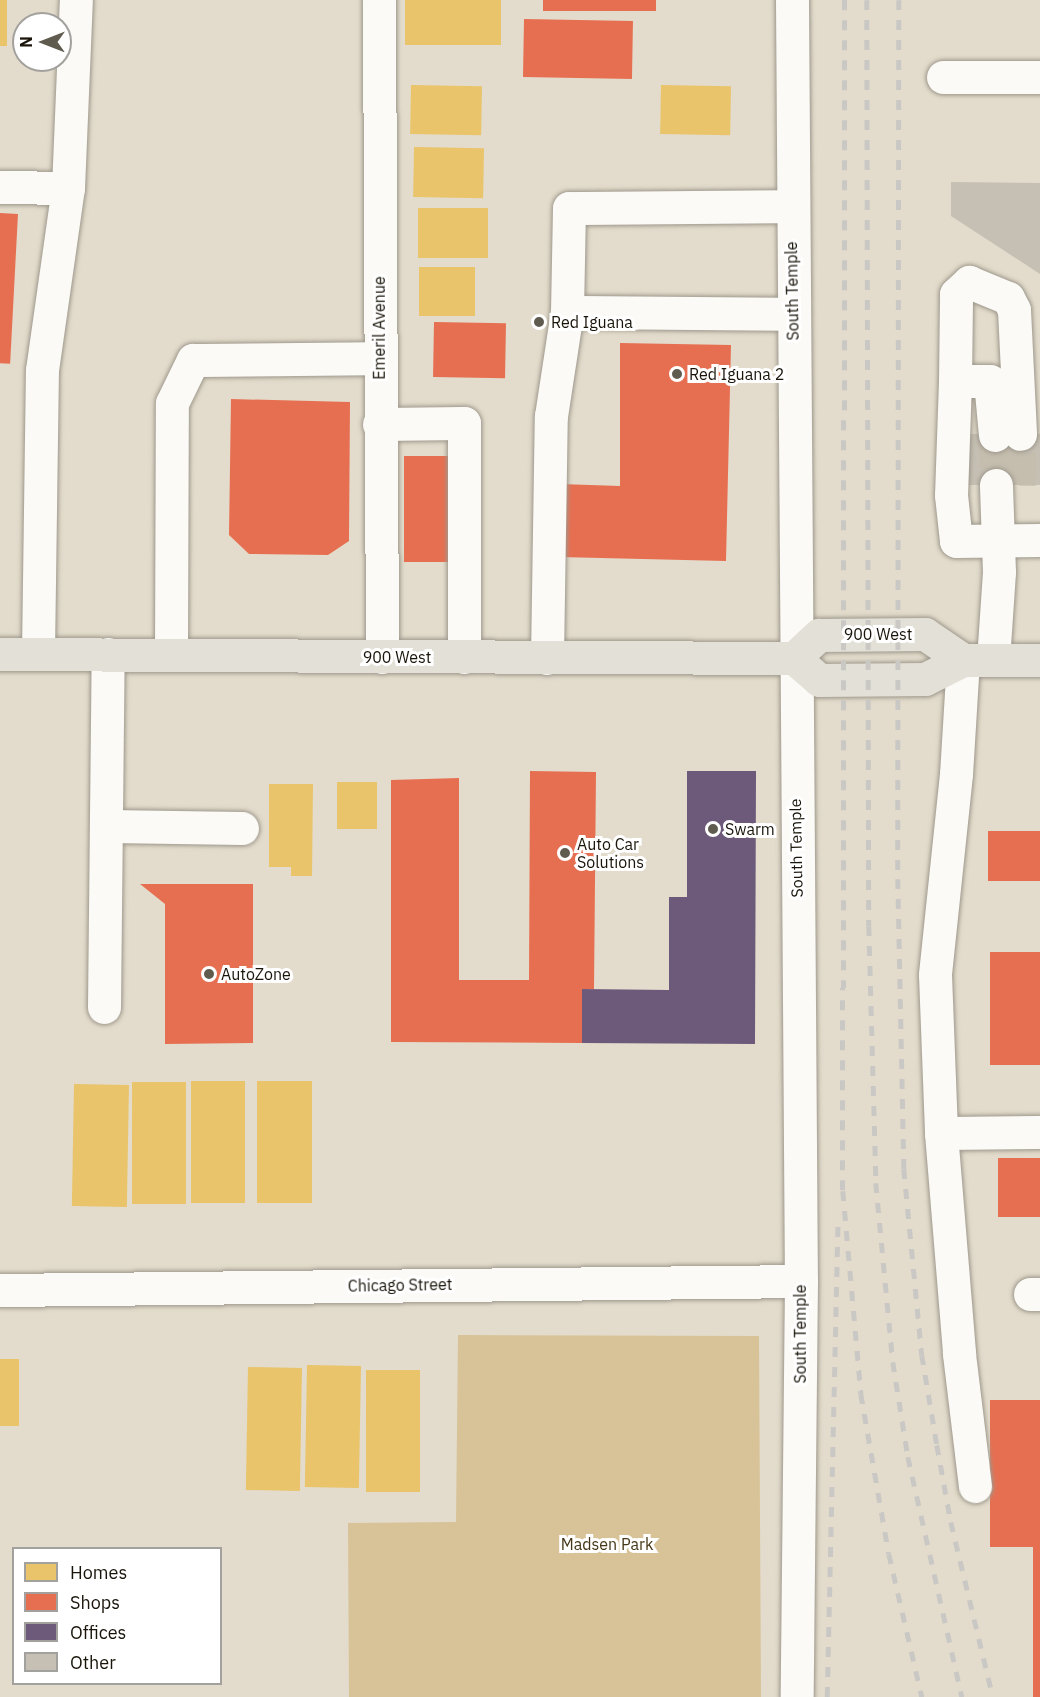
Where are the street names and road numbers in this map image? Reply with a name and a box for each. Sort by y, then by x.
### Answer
street label: South Temple [782,241,802,341]
street label: Emeril Avenue [369,276,389,380]
street label: 900 West [844,624,912,644]
street label: 900 West [363,647,431,667]
street label: South Temple [786,798,806,898]
street label: Chicago Street [348,1274,452,1296]
street label: South Temple [790,1284,810,1384]

